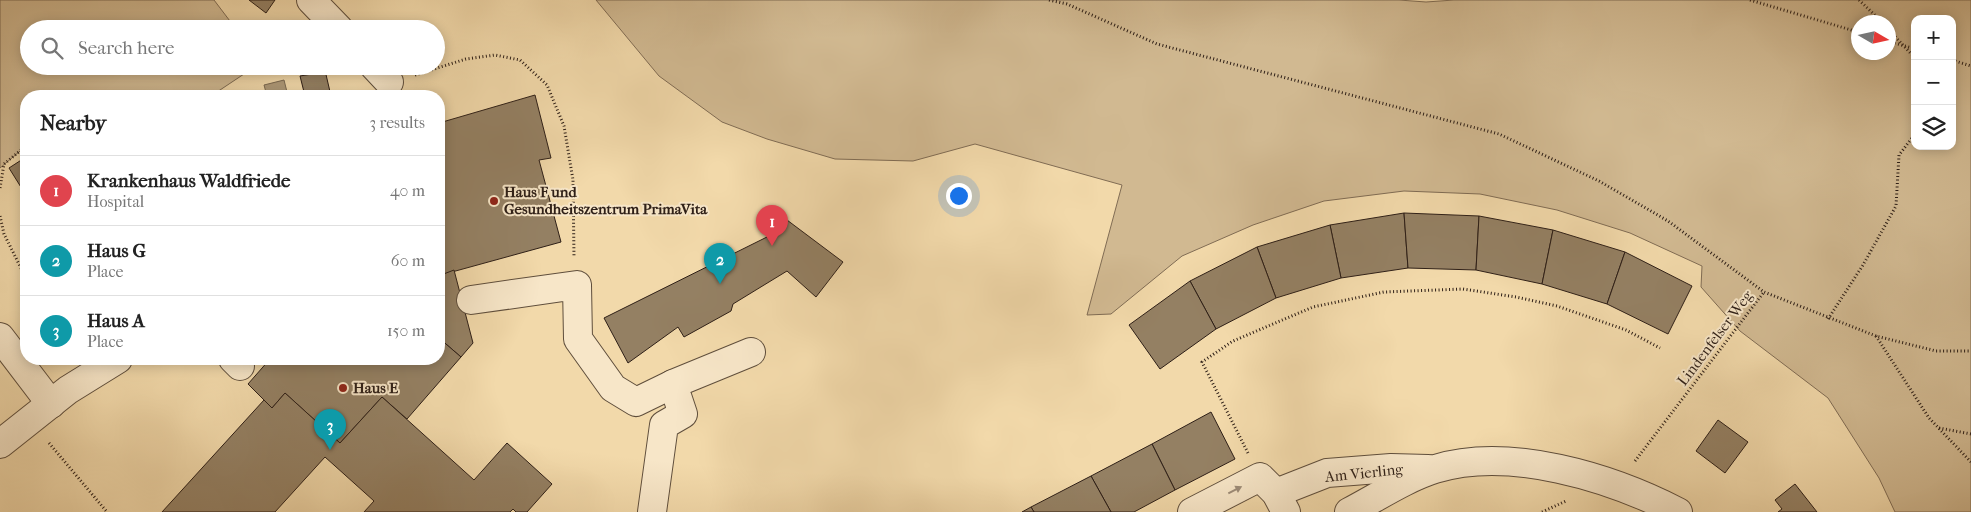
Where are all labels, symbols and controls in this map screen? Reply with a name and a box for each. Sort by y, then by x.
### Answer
north arrow [1851,15,1896,60]
map controls [1911,15,1956,150]
button: + [1911,15,1956,60]
search box [20,20,445,75]
icon: search [38,34,66,62]
text: Search here [78,37,174,59]
button: − [1911,60,1956,105]
button: layers [1911,105,1956,150]
text: Nearby [40,111,106,135]
text: 3 results [369,113,425,132]
text: Krankenhaus Waldfriede [87,170,290,192]
text: 1 [53,181,59,200]
text: 40 m [390,181,425,200]
place label: Haus F und Gesundheitszentrum PrimaVita [504,183,708,218]
your location [946,183,972,209]
text: Hospital [87,192,144,211]
marker: Haus F und Gesundheitszentrum PrimaVita [488,195,500,207]
pin: 1 [756,205,788,246]
text: Haus G [87,240,146,262]
pin: 2 [704,243,736,284]
text: 2 [52,251,60,270]
text: 60 m [391,251,425,270]
text: Place [87,262,123,281]
street label: Lindenfelser Weg [1673,286,1757,389]
text: Haus A [87,310,145,332]
text: 3 [53,321,59,340]
text: 150 m [387,321,425,340]
text: Place [87,332,123,351]
place label: Haus E [353,379,399,397]
marker: Haus E [337,382,349,394]
pin: 3 [314,409,346,450]
street label: Am Vierling [1323,460,1405,486]
one-way arrow [1228,486,1243,494]

